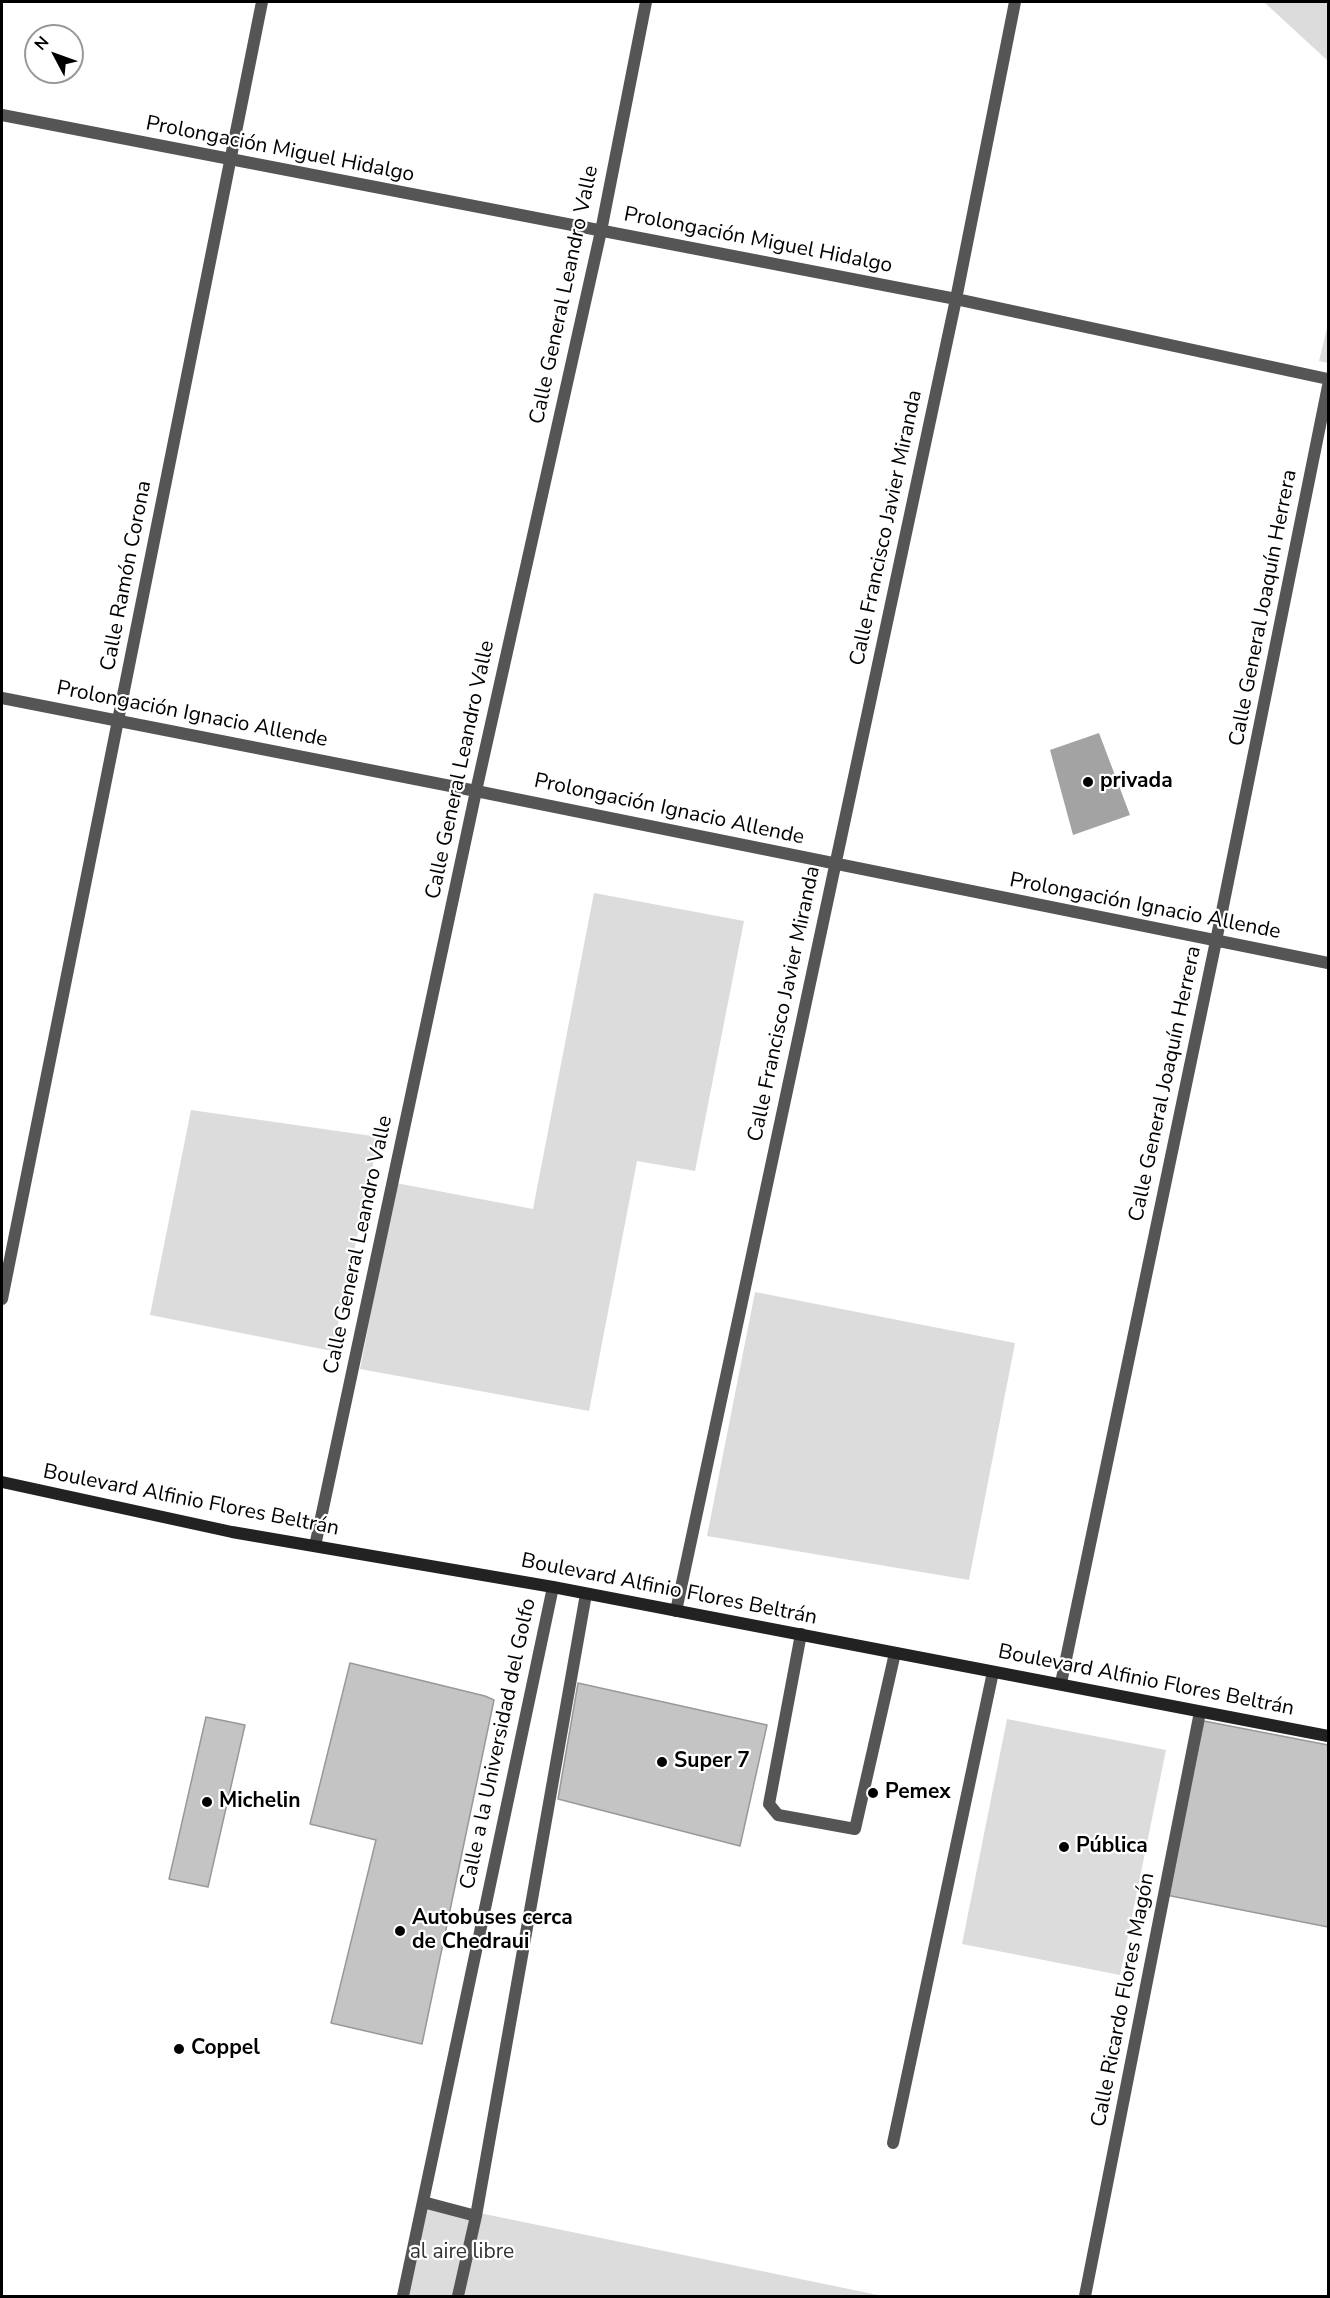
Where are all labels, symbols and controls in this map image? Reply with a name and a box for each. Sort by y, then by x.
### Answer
north arrow [24,24,84,84]
text: N [30,32,54,55]
street label: Prolongación Miguel Hidalgo [144,112,416,188]
street label: Calle General Leandro Valle [525,163,605,427]
street label: Prolongación Miguel Hidalgo [622,203,894,279]
street label: Calle Francisco Javier Miranda [845,388,929,668]
street label: Calle General Joaquín Herrera [1225,468,1303,748]
street label: Calle Ramón Corona [96,479,158,673]
street label: Calle General Leandro Valle [421,638,501,902]
street label: Prolongación Ignacio Allende [54,676,330,754]
street label: Prolongación Ignacio Allende [532,769,806,851]
place label: privada [1100,769,1173,795]
marker: privada [1081,775,1095,789]
street label: Calle Francisco Javier Miranda [743,864,827,1144]
street label: Prolongación Ignacio Allende [1007,868,1283,946]
street label: Calle General Joaquín Herrera [1124,944,1208,1224]
street label: Calle General Leandro Valle [319,1113,399,1377]
street label: Boulevard Alfinio Flores Beltrán [41,1460,341,1542]
street label: Boulevard Alfinio Flores Beltrán [519,1549,819,1631]
street label: Calle a la Universidad del Golfo [456,1596,542,1892]
street label: Boulevard Alfinio Flores Beltrán [996,1640,1296,1722]
place label: Super 7 [674,1749,750,1775]
marker: Super 7 [655,1755,669,1769]
place label: Pemex [885,1780,951,1806]
marker: Pemex [866,1786,880,1800]
place label: Michelin [219,1789,301,1815]
marker: Michelin [200,1795,214,1809]
place label: Pública [1076,1834,1148,1860]
marker: Pública [1057,1840,1071,1854]
street label: Calle Ricardo Flores Magón [1087,1871,1161,2129]
place label: Autobuses cerca de Chedraui [412,1906,573,1956]
marker: Autobuses cerca de Chedraui [393,1924,407,1938]
place label: Coppel [191,2036,260,2062]
marker: Coppel [172,2042,186,2056]
park label: al aire libre [410,2240,514,2266]

